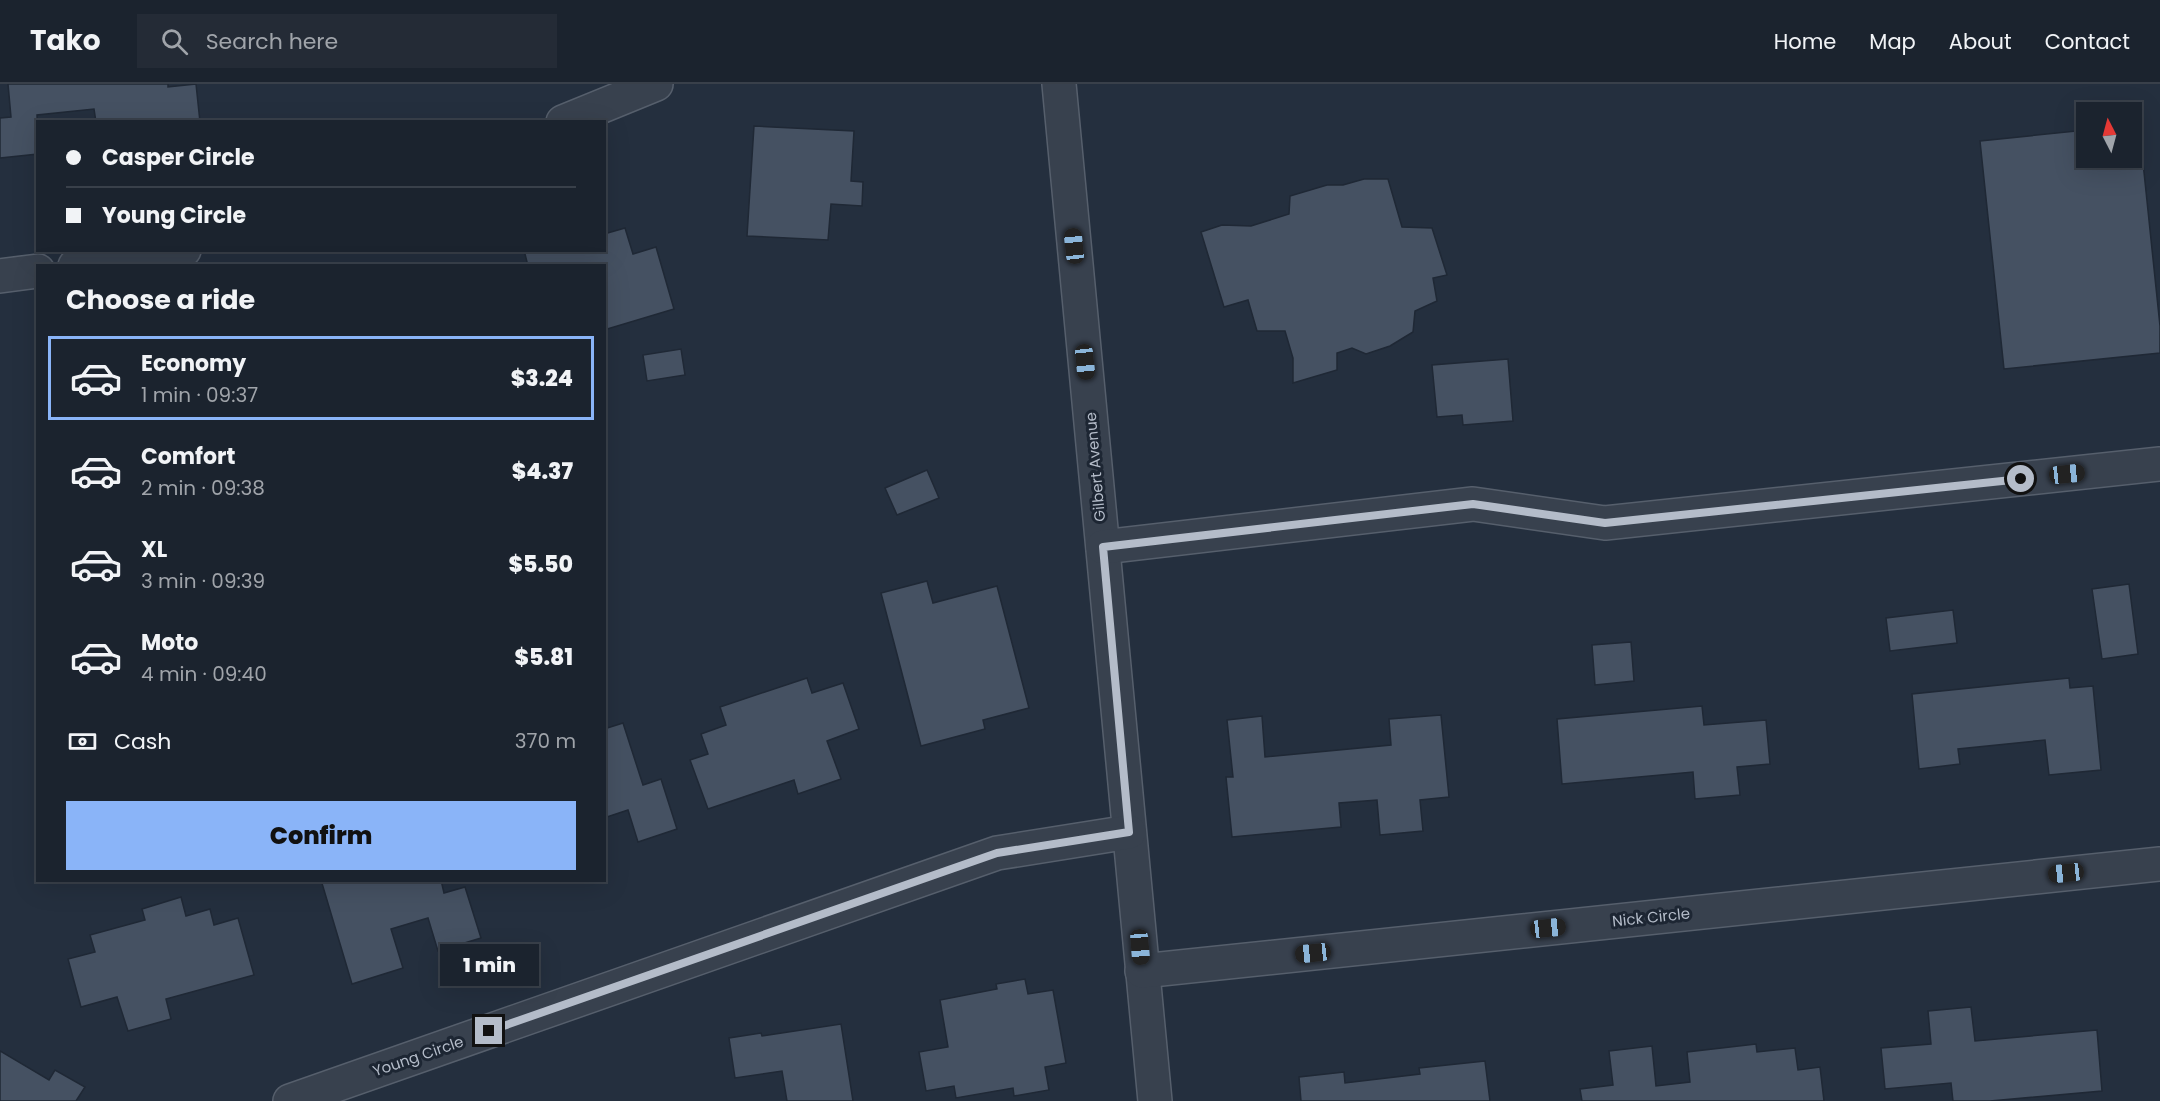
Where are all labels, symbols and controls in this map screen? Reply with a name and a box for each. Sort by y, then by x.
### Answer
search box [137,14,557,68]
text: Tako [30,21,101,60]
icon: search [158,25,191,58]
text: Search here [206,26,338,57]
text: Home [1774,27,1836,56]
text: Map [1869,27,1916,56]
text: About [1949,27,2012,56]
text: Contact [2045,27,2130,56]
north arrow [2076,102,2142,168]
map controls [2076,102,2142,168]
text: Casper Circle [102,142,255,173]
text: Young Circle [102,200,246,231]
car [1063,227,1085,265]
text: Choose a ride [66,281,255,318]
car [1074,343,1096,381]
text: Economy [141,348,246,379]
icon: car [69,351,123,405]
text: $3.24 [511,363,573,394]
text: 1 min · 09:37 [141,381,258,409]
street label: Gilbert Avenue [1080,411,1110,523]
text: Comfort [141,441,235,472]
icon: car [69,444,123,498]
text: $4.37 [512,456,573,487]
car [2048,463,2086,485]
route start [2007,465,2034,492]
text: 2 min · 09:38 [141,474,265,502]
text: XL [141,534,167,565]
icon: car [69,537,123,591]
text: $5.50 [509,549,573,580]
text: 3 min · 09:39 [141,567,265,595]
text: Moto [141,627,198,658]
icon: car [69,630,123,684]
text: $5.81 [515,642,573,673]
text: 4 min · 09:40 [141,660,267,688]
icon: cash [66,725,99,758]
text: Cash [114,726,171,757]
text: 370 m [515,727,576,755]
button: Confirm [66,801,576,870]
car [2047,862,2085,884]
street label: Nick Circle [1611,902,1691,932]
car [1529,917,1567,939]
car [1129,928,1151,966]
car [1294,942,1332,964]
callout: 1 min [440,944,538,986]
text: 1 min [463,951,516,979]
route end [475,1017,502,1044]
street label: Young Circle [370,1031,466,1081]

